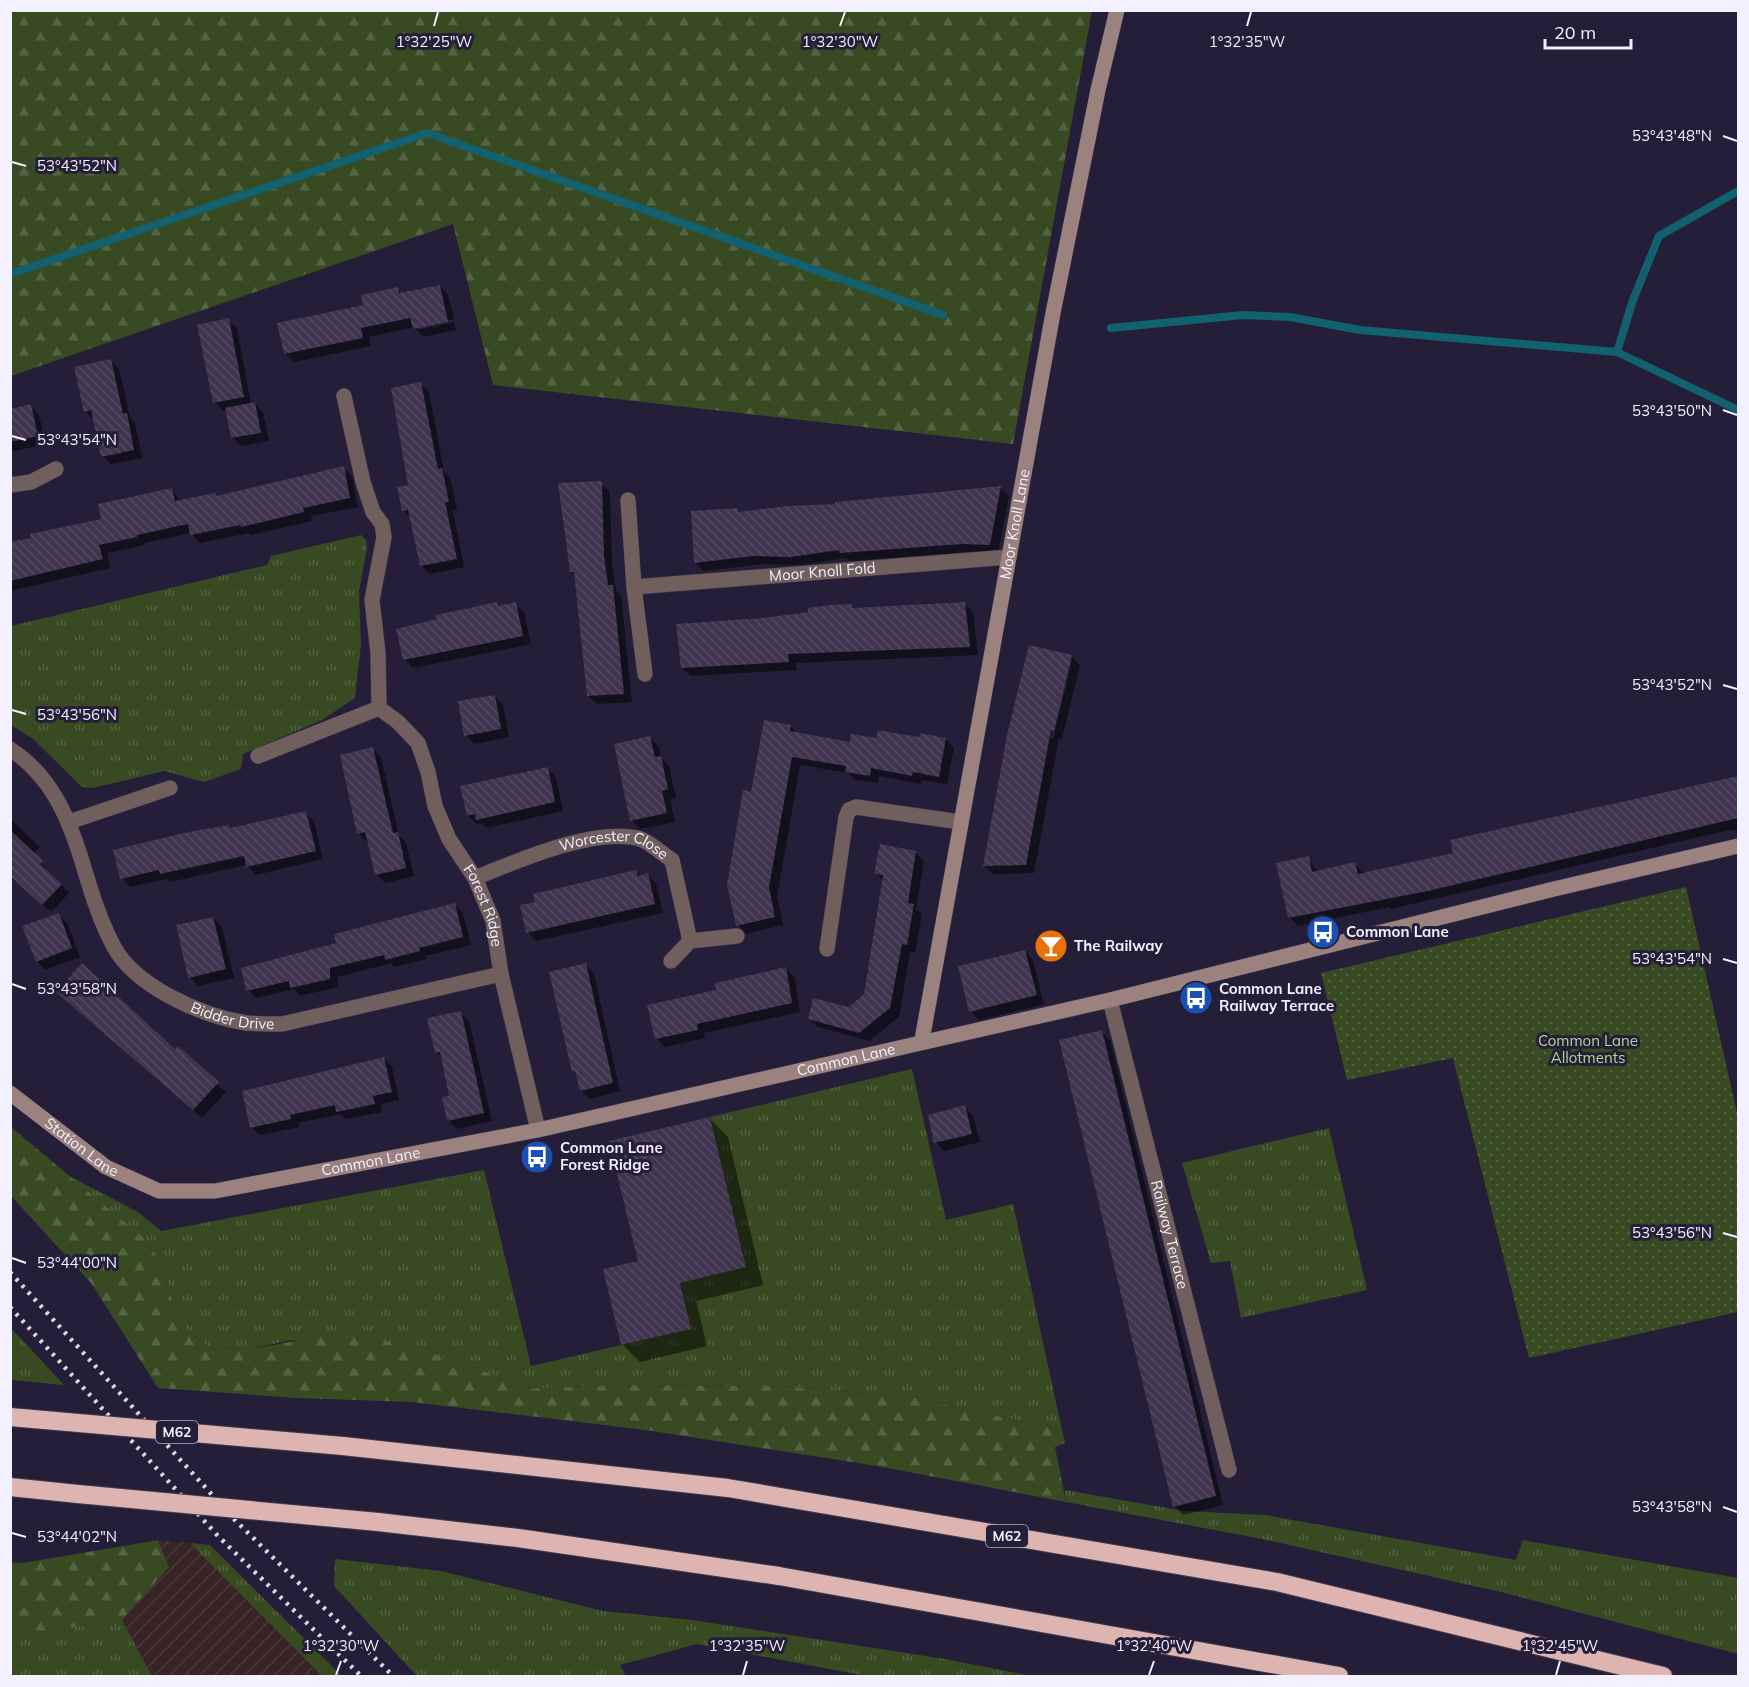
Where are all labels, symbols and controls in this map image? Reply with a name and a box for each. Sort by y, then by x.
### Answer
scale bar [1545,12,1630,50]
text: 20 m [1554,21,1596,44]
text: 1°32'25"W [396,32,473,51]
text: 1°32'30"W [802,32,879,51]
text: 1°32'35"W [1209,32,1286,51]
text: 53°43'48"N [1632,126,1712,145]
text: 53°43'52"N [37,156,117,175]
text: 53°43'50"N [1632,401,1712,420]
text: 53°43'54"N [37,430,117,449]
street label: Moor Knoll Lane [995,468,1034,581]
street label: Moor Knoll Fold [768,558,876,585]
text: 53°43'52"N [1632,675,1712,694]
text: 53°43'56"N [37,705,117,724]
street label: Worcester Close [557,826,672,863]
street label: Forest Ridge [459,860,507,948]
bus stop icon: Common Lane [1305,914,1341,950]
place label: Common Lane [1346,922,1449,941]
bar icon: The Railway [1033,928,1069,964]
place label: The Railway [1074,936,1164,955]
text: 53°43'54"N [1632,949,1712,968]
text: 53°43'58"N [37,979,117,998]
place label: Common Lane Railway Terrace [1219,979,1334,1015]
bus stop icon: Common Lane Railway Terrace [1178,980,1214,1016]
street label: Bidder Drive [188,997,274,1033]
park label: Common Lane Allotments [1538,1031,1638,1067]
street label: Common Lane [795,1039,897,1080]
street label: Station Lane [41,1113,122,1180]
place label: Common Lane Forest Ridge [560,1138,663,1174]
bus stop icon: Common Lane Forest Ridge [519,1139,555,1175]
street label: Common Lane [320,1142,422,1180]
street label: Railway Terrace [1147,1178,1193,1291]
text: 53°43'56"N [1632,1223,1712,1242]
text: 53°44'00"N [37,1253,117,1272]
road number: M62 [156,1421,198,1443]
text: 53°43'58"N [1632,1497,1712,1516]
road number: M62 [986,1525,1028,1547]
text: 53°44'02"N [37,1527,117,1546]
text: 1°32'30"W [303,1636,380,1655]
text: 1°32'35"W [709,1636,786,1655]
text: 1°32'40"W [1116,1636,1193,1655]
text: 1°32'45"W [1522,1636,1599,1655]

